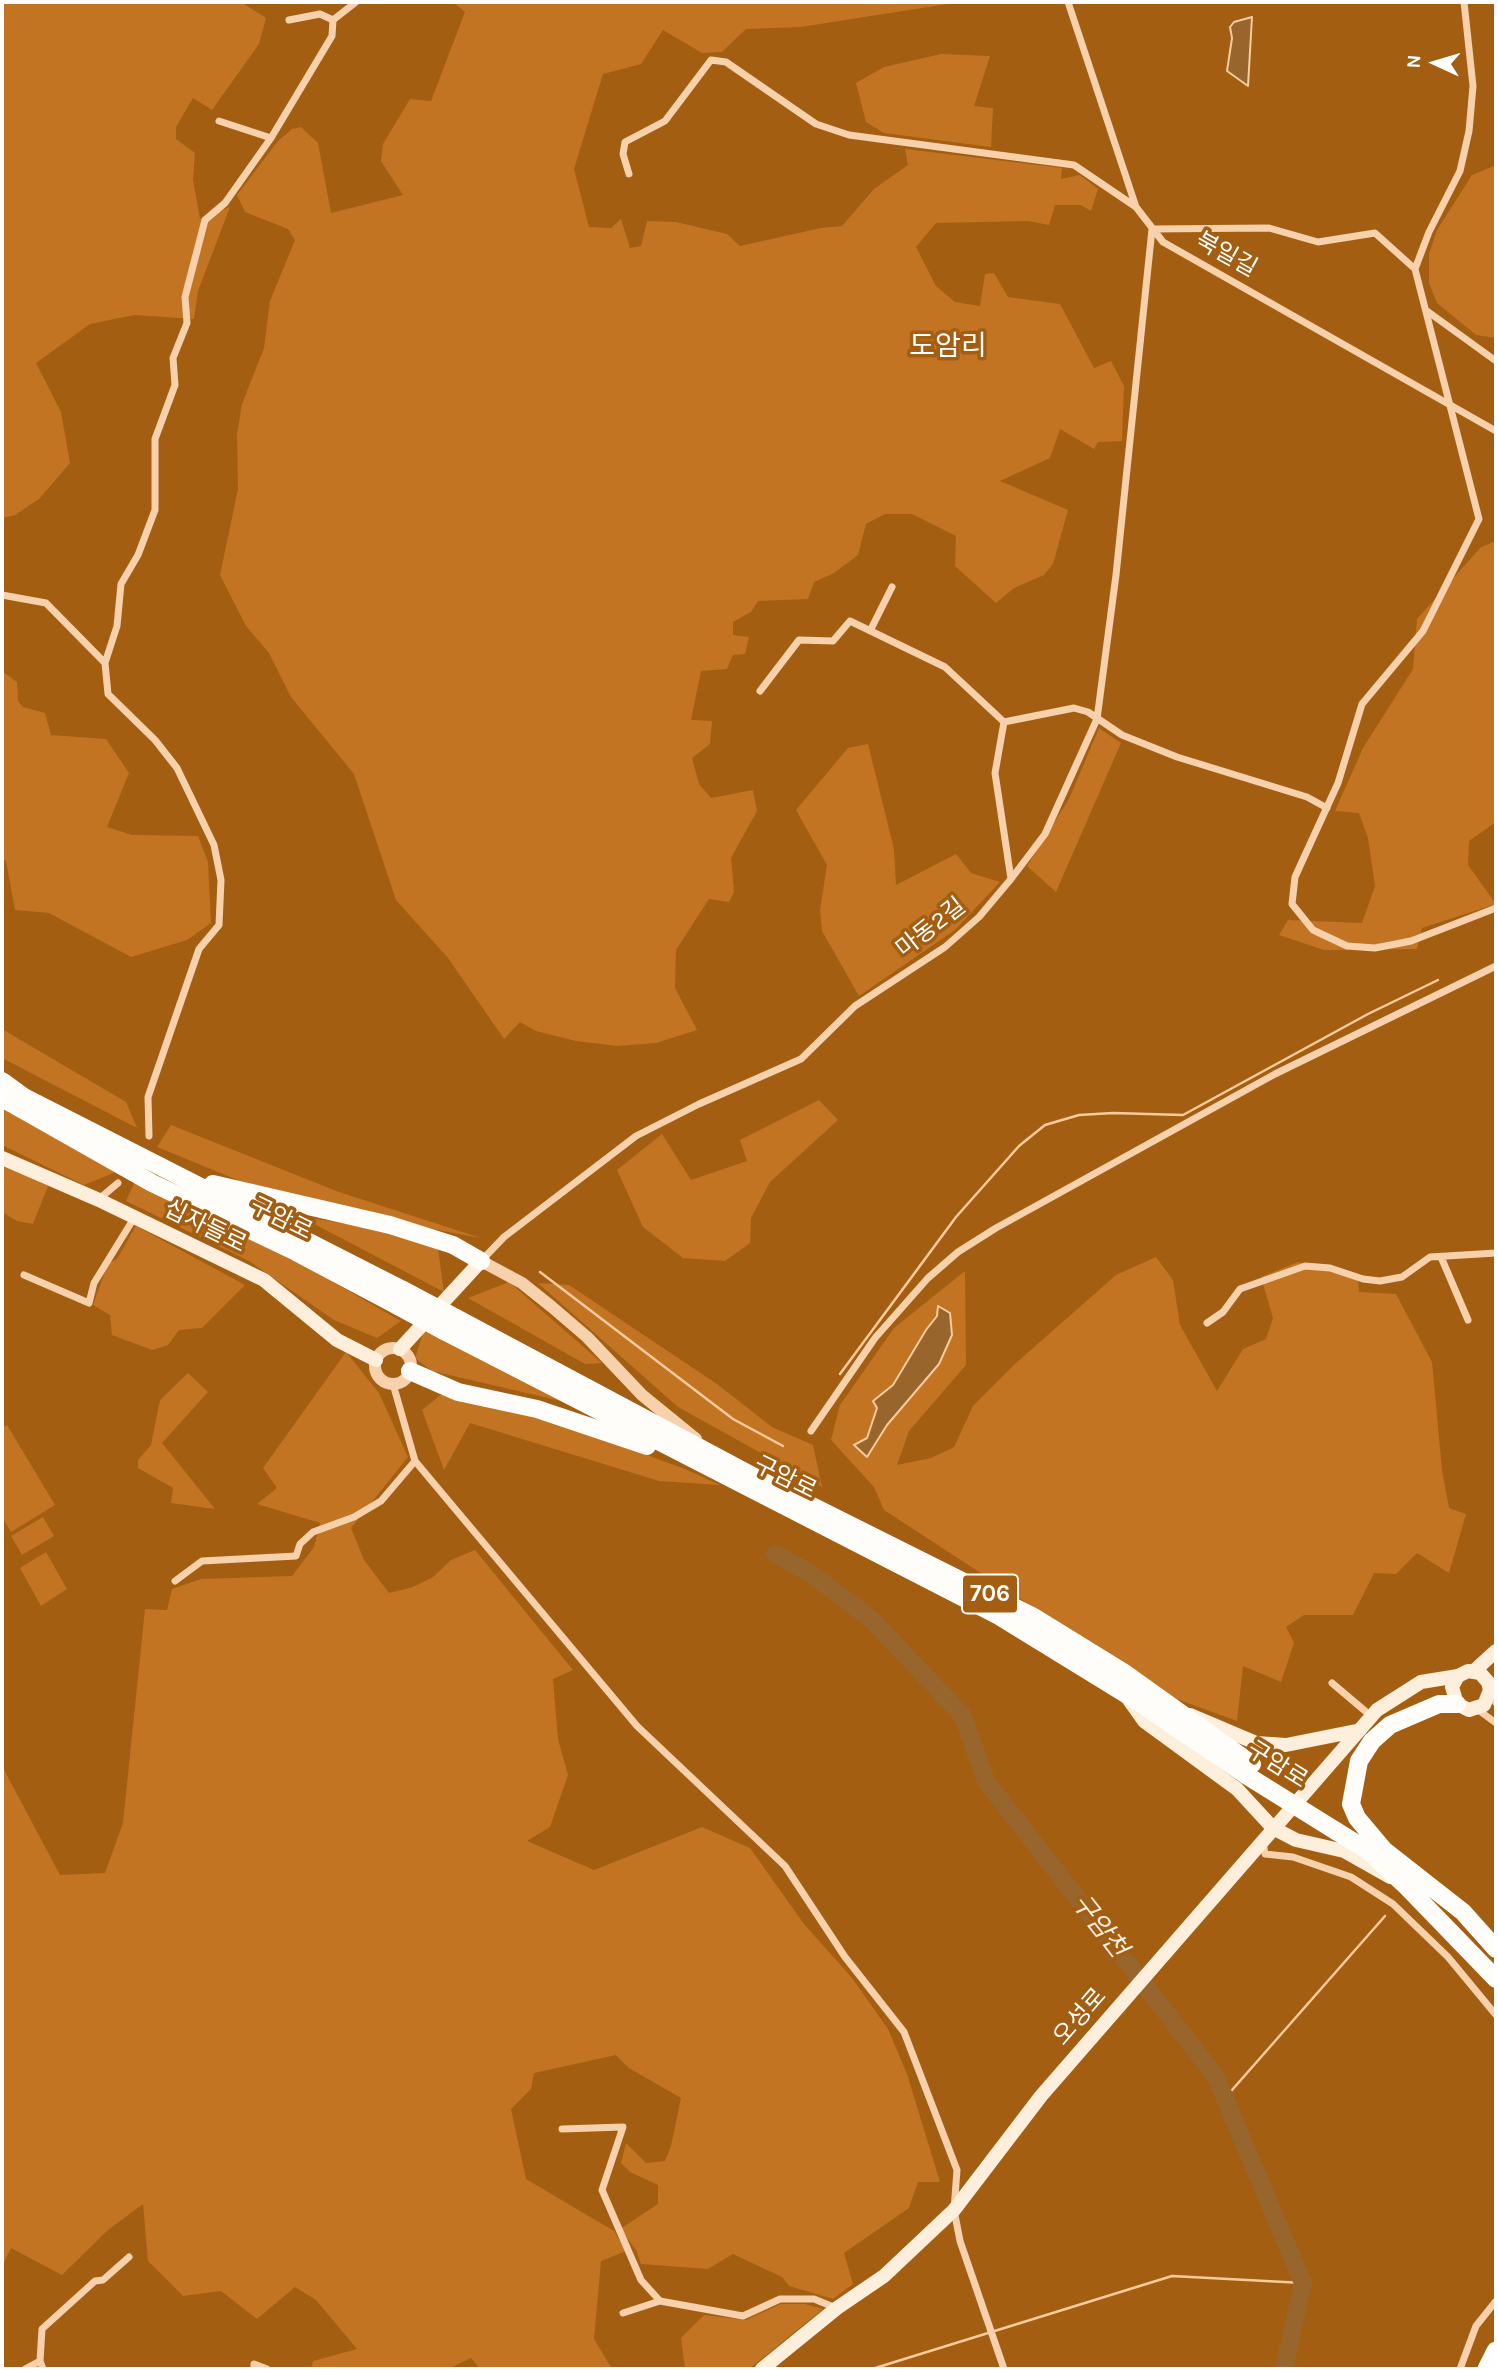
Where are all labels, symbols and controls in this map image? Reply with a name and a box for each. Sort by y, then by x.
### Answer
north arrow [1400,28,1470,98]
text: N [1403,54,1425,69]
street label: 북일길 [1190,226,1262,284]
district label: 도암리 [909,330,987,364]
street label: 마동2길 [891,892,971,964]
street label: 구암로 [245,1192,317,1246]
street label: 십자들로 [159,1195,251,1259]
street label: 구암로 [749,1451,821,1505]
road number: 706 [962,1574,1018,1614]
street label: 구암로 [1241,1735,1313,1795]
water label: 구암천 [1065,1888,1133,1964]
street label: 오성로 [1047,1983,1113,2051]

